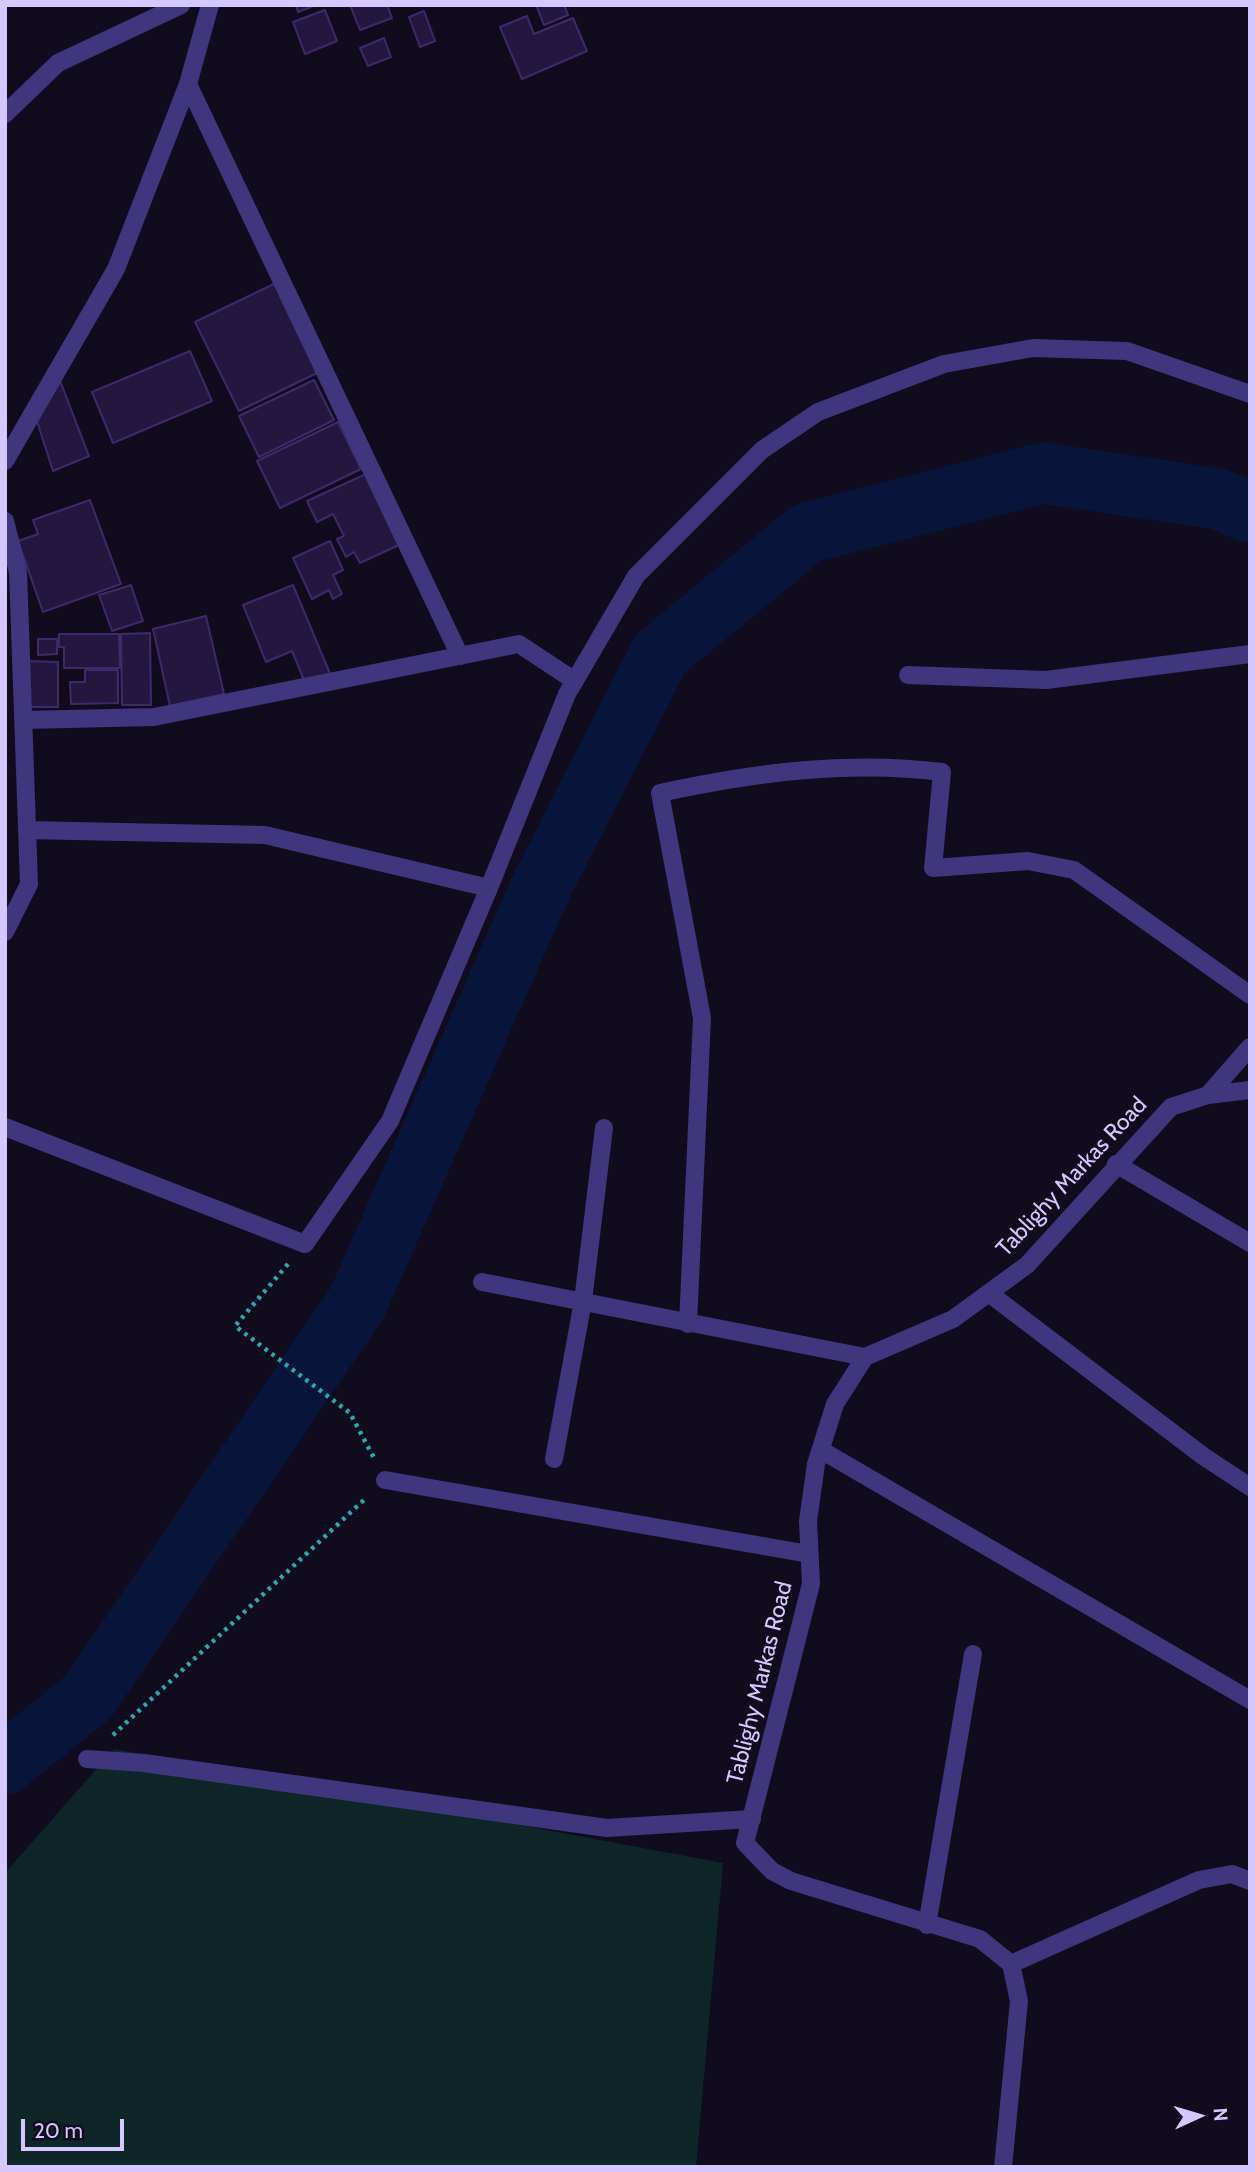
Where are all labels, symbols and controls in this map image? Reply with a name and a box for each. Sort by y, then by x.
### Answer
street label: Tablighy Markas Road [991,1092,1153,1262]
street label: Tablighy Markas Road [721,1579,799,1787]
north arrow [1164,2081,1234,2151]
scale bar [24,2106,128,2150]
text: N [1209,2107,1232,2122]
text: 20 m [34,2118,83,2143]

